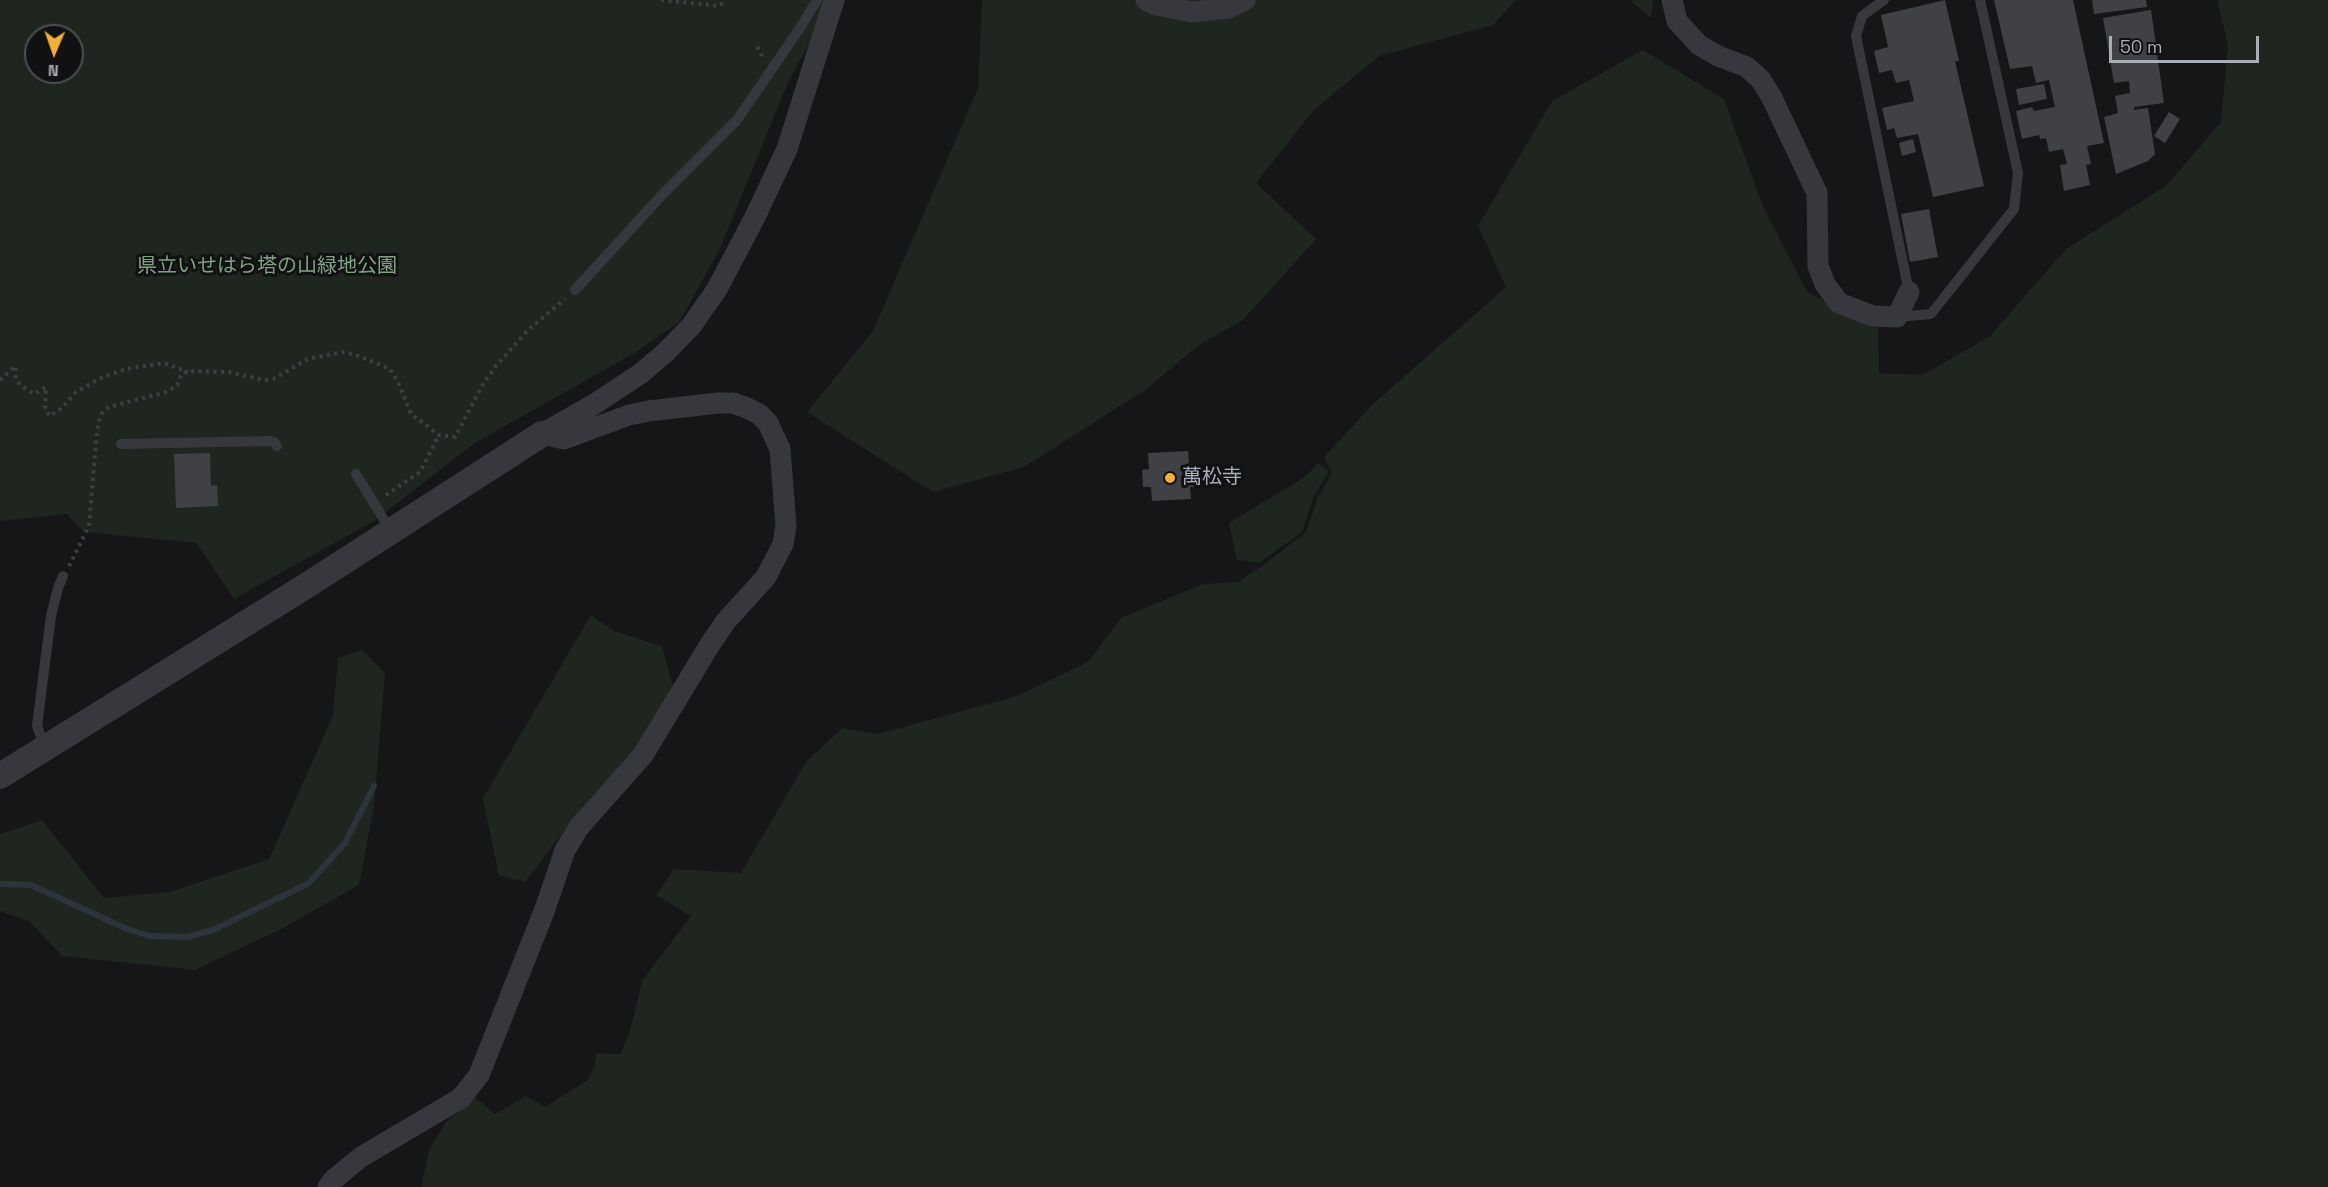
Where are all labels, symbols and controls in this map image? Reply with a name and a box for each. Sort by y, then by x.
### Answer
north arrow [24,24,84,84]
scale bar [2112,24,2262,62]
text: 50 m [2120,35,2162,58]
text: N [48,60,59,81]
park label: 県立いせはら塔の山緑地公園 [137,255,397,279]
place label: 萬松寺 [1182,466,1242,490]
marker: 萬松寺 [1163,471,1177,485]

